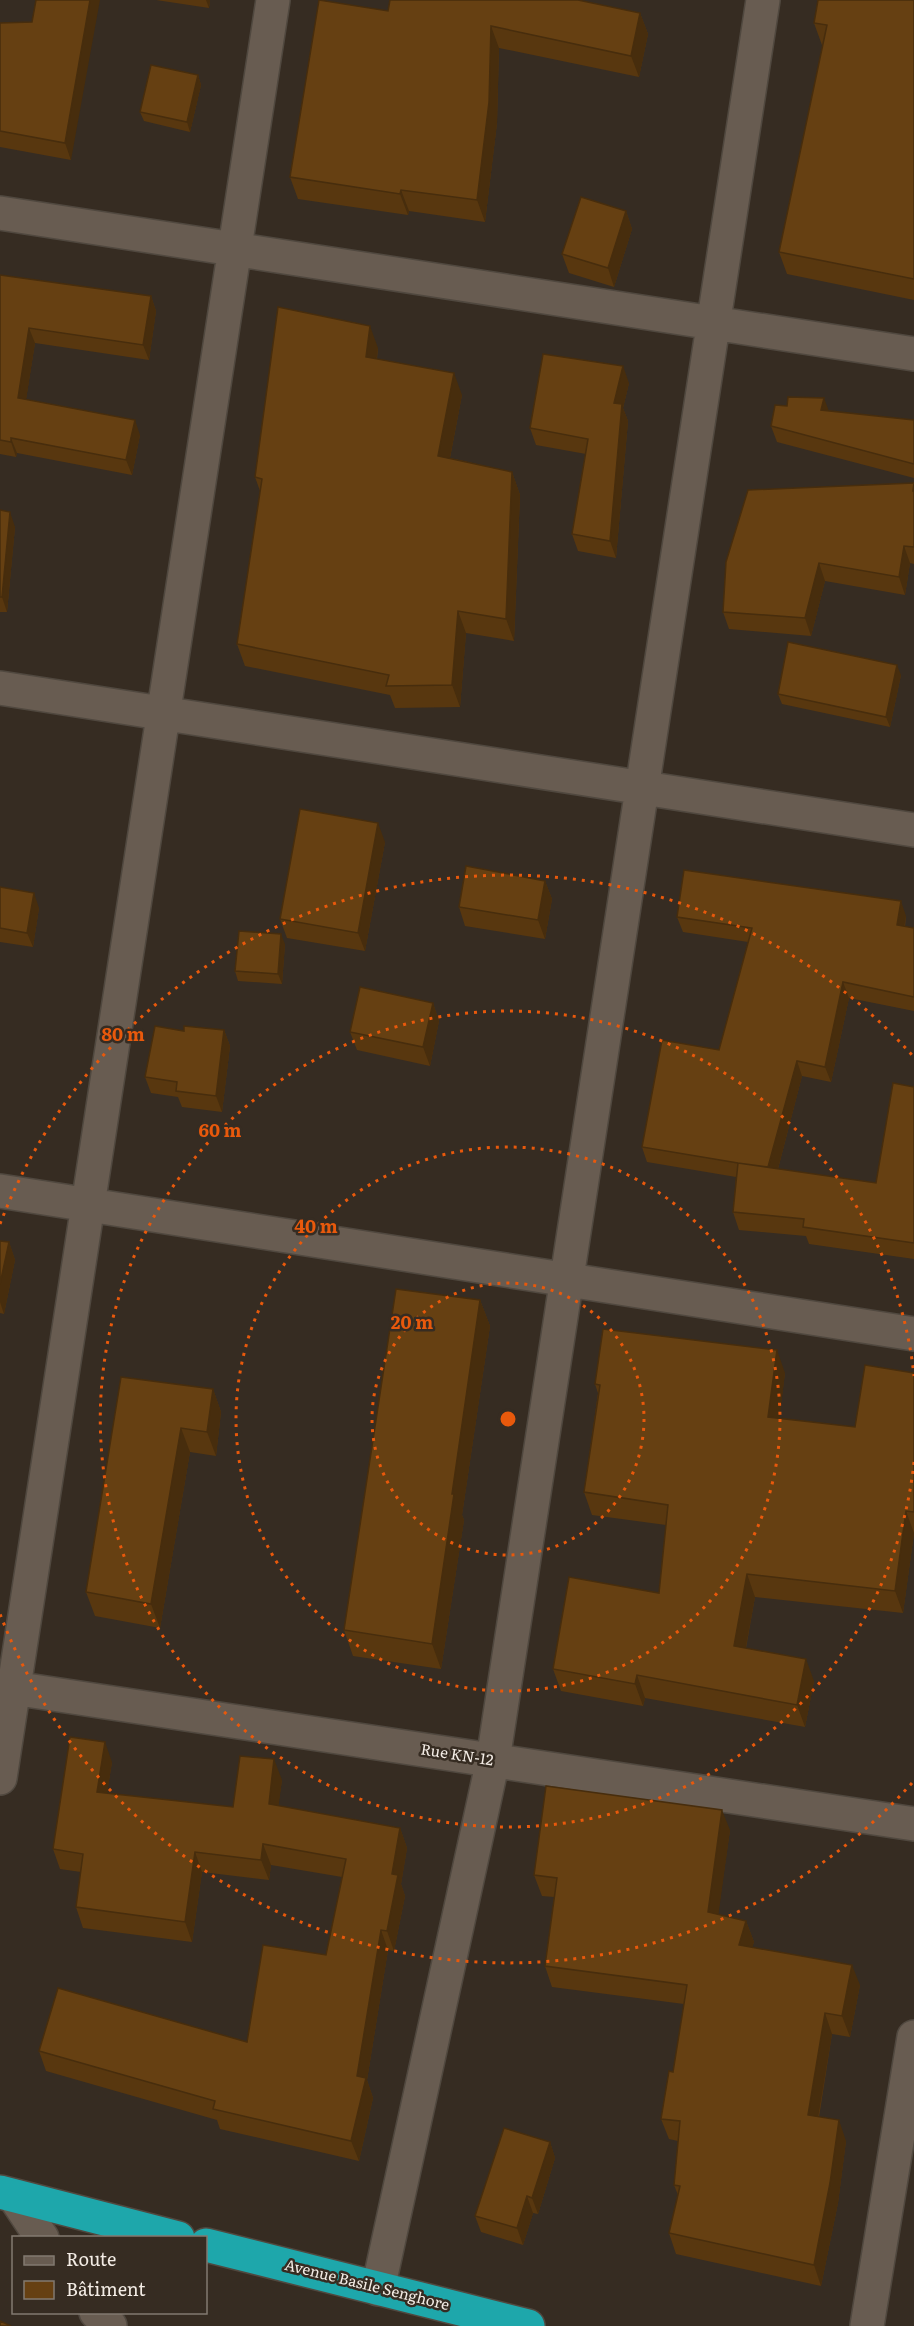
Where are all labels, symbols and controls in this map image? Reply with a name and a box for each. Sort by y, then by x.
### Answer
text: 80 m [101,1020,145,1047]
text: 60 m [198,1116,242,1143]
text: 40 m [294,1212,338,1239]
text: 20 m [391,1308,433,1335]
centre of rings [498,1409,518,1429]
street label: Rue KN-12 [419,1736,496,1771]
legend [12,2236,207,2314]
text: Route [66,2245,116,2272]
street label: Avenue Basile Senghore [283,2252,452,2315]
text: Bâtiment [66,2275,146,2302]

